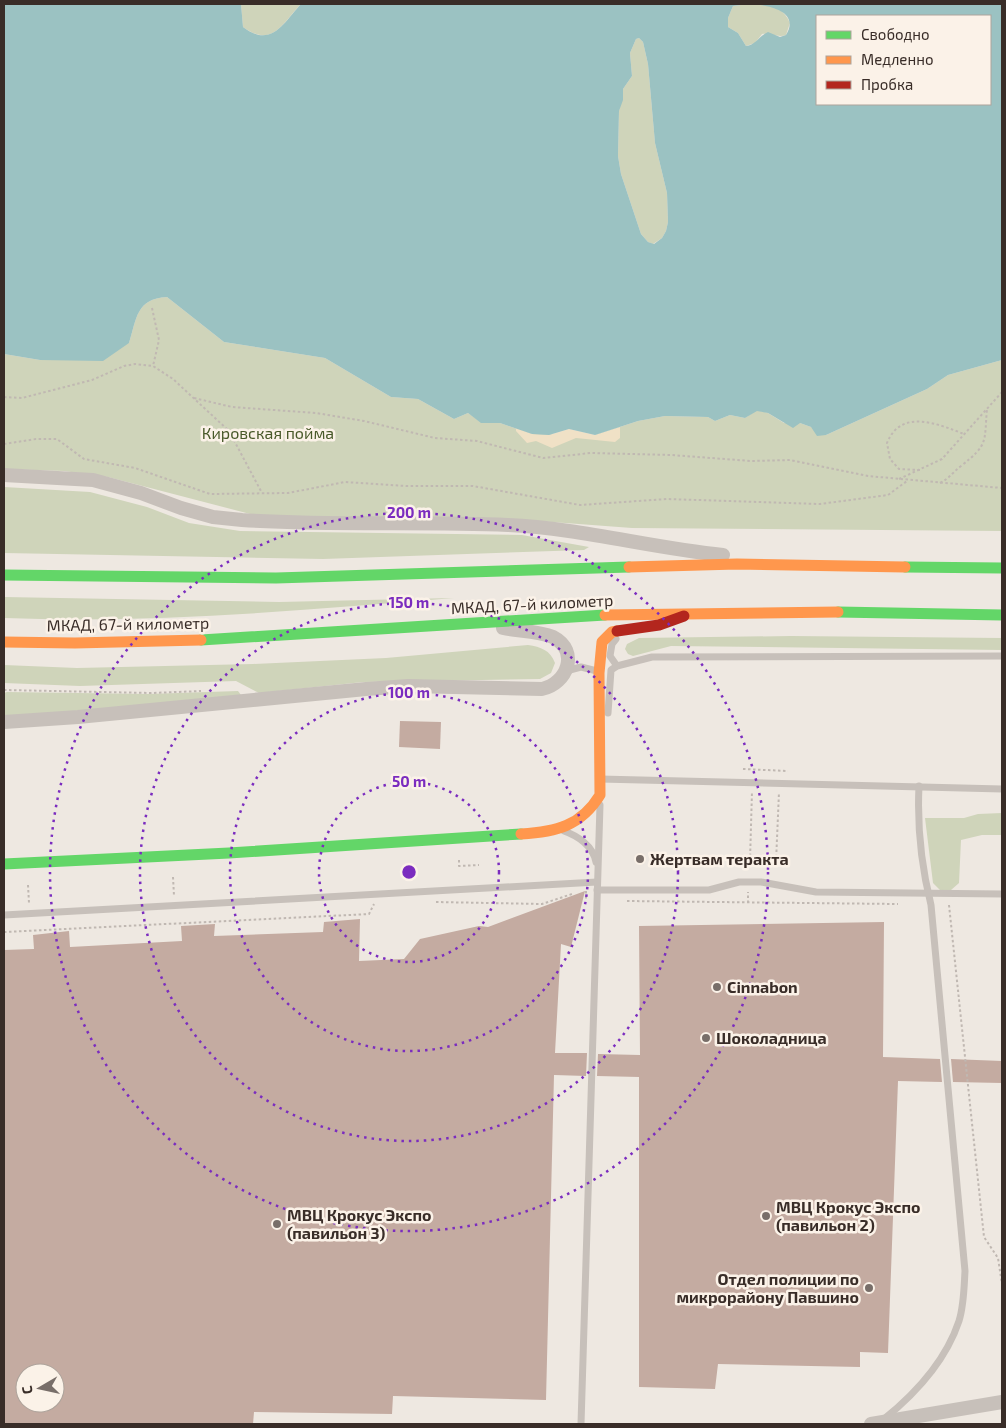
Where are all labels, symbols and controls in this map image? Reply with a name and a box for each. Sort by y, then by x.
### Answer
legend [816,15,991,105]
text: Свободно [861,25,930,43]
text: Медленно [861,50,934,68]
text: Пробка [861,75,913,93]
park label: Кировская пойма [202,423,334,442]
text: 200 m [387,503,431,521]
street label: МКАД, 67-й километр [450,590,614,617]
text: 150 m [389,593,429,611]
street label: МКАД, 67-й километр [47,613,209,634]
text: 100 m [388,683,430,701]
text: 50 m [392,772,426,790]
place label: Жертвам теракта [650,849,789,868]
marker: Жертвам теракта [634,853,646,865]
centre of rings [400,863,418,881]
place label: Cinnabon [727,977,798,996]
marker: Cinnabon [711,981,723,993]
place label: Шоколадница [716,1028,827,1047]
marker: Шоколадница [700,1032,712,1044]
place label: МВЦ Крокус Экспо (павильон 2) [776,1197,920,1234]
place label: МВЦ Крокус Экспо (павильон 3) [287,1205,431,1242]
marker: МВЦ Крокус Экспо (павильон 2) [760,1210,772,1222]
marker: МВЦ Крокус Экспо (павильон 3) [271,1218,283,1230]
place label: Отдел полиции по микрорайону Павшино [677,1269,859,1306]
marker: Отдел полиции по микрорайону Павшино [863,1282,875,1294]
north arrow [15,1363,65,1413]
text: С [18,1385,36,1396]

